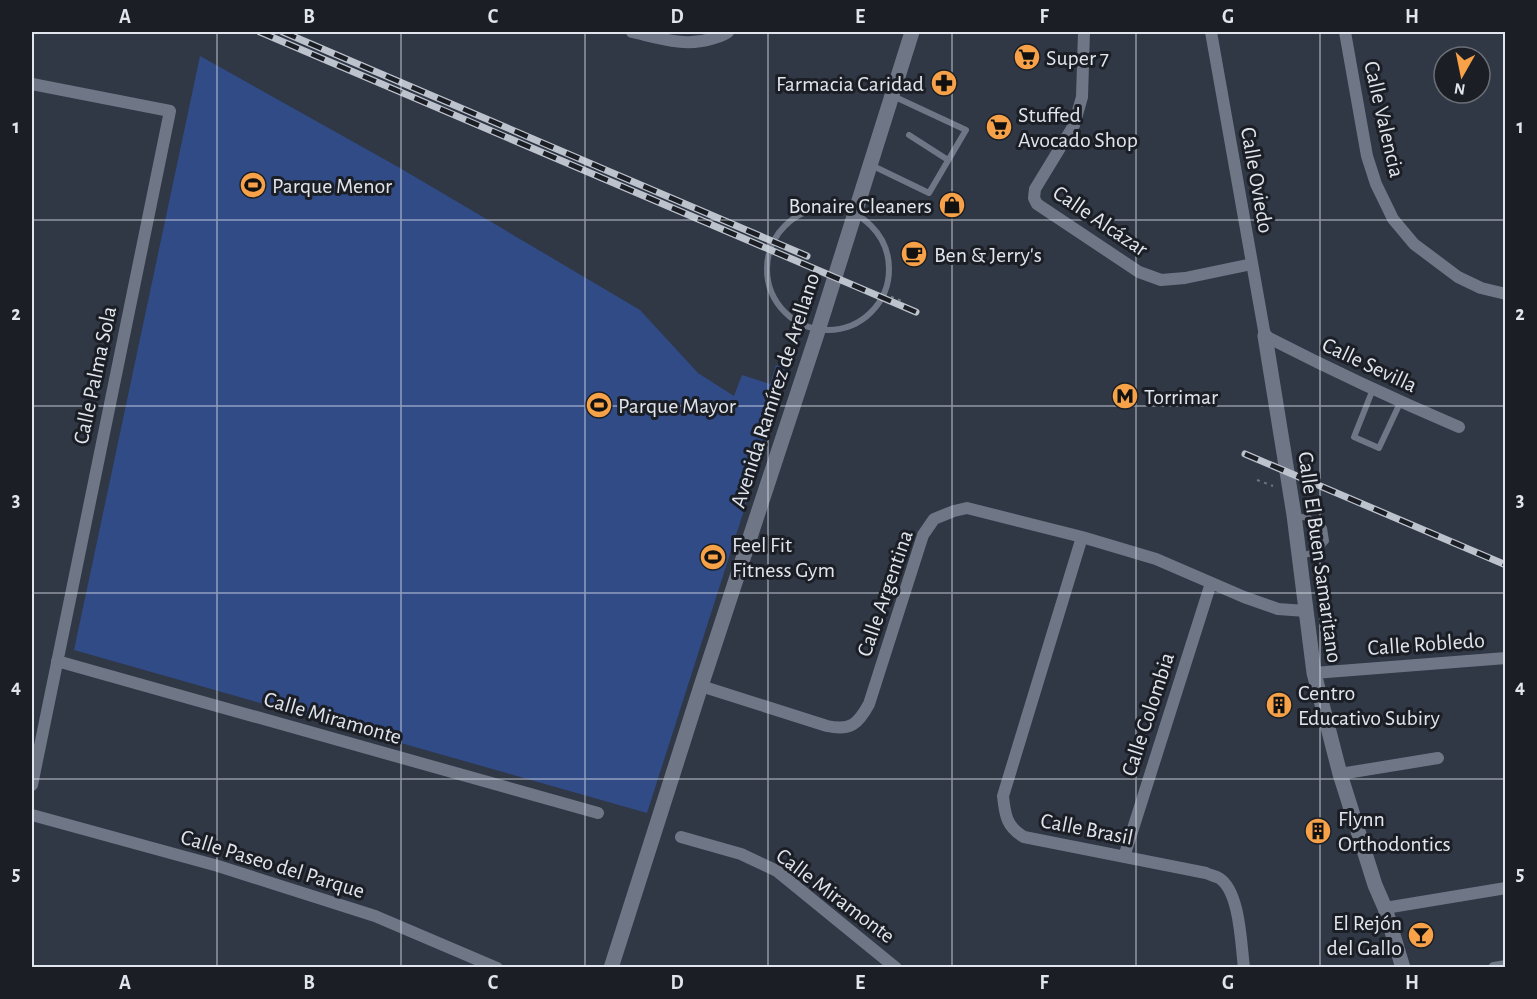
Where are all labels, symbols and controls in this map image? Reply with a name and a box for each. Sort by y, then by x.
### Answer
text: A [119,7,131,27]
text: B [303,7,315,27]
text: C [488,7,499,27]
text: D [670,7,684,27]
text: E [855,7,865,27]
text: F [1039,7,1049,27]
text: G [1222,7,1234,27]
text: H [1405,7,1419,27]
supermarket icon: Super 7 [1012,42,1042,72]
north arrow [1432,45,1492,105]
place label: Super 7 [1046,47,1109,69]
street label: Calle Valencia [1360,59,1408,179]
pharmacy icon: Farmacia Caridad [929,68,959,98]
place label: Farmacia Caridad [776,73,924,95]
text: N [1453,80,1467,98]
place label: Stuffed Avocado Shop [1018,104,1138,151]
supermarket icon: Stuffed Avocado Shop [984,112,1014,142]
text: 1 [12,117,20,137]
text: 1 [1516,117,1524,137]
street label: Calle Oviedo [1237,125,1277,235]
sports icon: Parque Menor [238,170,268,200]
place label: Parque Menor [272,175,392,197]
street label: Calle Alcázar [1049,181,1152,260]
shop icon: Bonaire Cleaners [937,190,967,220]
place label: Bonaire Cleaners [788,195,932,217]
cafe icon: Ben & Jerry's [899,239,929,269]
place label: Ben & Jerry's [934,244,1042,266]
street label: Avenida Ramírez de Arellano [727,270,823,511]
text: 2 [11,304,21,324]
street label: Calle Palma Sola [70,304,120,446]
text: 2 [1515,304,1525,324]
street label: Calle Sevilla [1319,333,1420,396]
metro station icon: Torrimar [1110,381,1140,411]
place label: Torrimar [1144,386,1218,408]
sports icon: Parque Mayor [584,390,614,420]
place label: Parque Mayor [618,395,736,417]
street label: Calle El Buen Samaritano [1294,450,1346,664]
text: 3 [12,490,20,510]
text: 3 [1516,490,1524,510]
street label: Calle Argentina [853,527,917,659]
place label: Feel Fit Fitness Gym [732,534,835,581]
sports icon: Feel Fit Fitness Gym [698,542,728,572]
street label: Calle Robledo [1367,629,1485,659]
street label: Calle Colombia [1118,650,1178,779]
text: 4 [11,677,21,697]
text: 4 [1515,677,1525,697]
place label: Centro Educativo Subiry [1298,682,1440,729]
street label: Calle Miramonte [261,688,404,748]
building icon: Centro Educativo Subiry [1264,690,1294,720]
place label: Flynn Orthodontics [1338,808,1451,855]
street label: Calle Brasil [1039,809,1135,849]
building icon: Flynn Orthodontics [1303,816,1333,846]
street label: Calle Paseo del Parque [178,826,367,902]
street label: Calle Miramonte [772,844,899,947]
text: 5 [12,864,20,884]
text: 5 [1516,864,1524,884]
place label: El Rejón del Gallo [1327,912,1402,959]
bar icon: El Rejón del Gallo [1406,920,1436,950]
text: A [119,973,131,993]
text: B [303,973,315,993]
text: C [488,973,499,993]
text: D [670,973,684,993]
text: E [855,973,865,993]
text: F [1039,973,1049,993]
text: G [1222,973,1234,993]
text: H [1405,973,1419,993]

